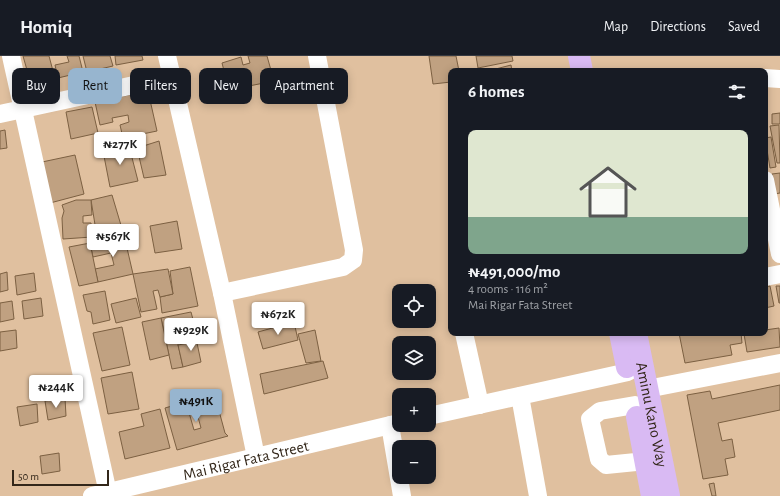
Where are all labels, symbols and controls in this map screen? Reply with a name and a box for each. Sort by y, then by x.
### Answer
text: Homiq [20,18,72,37]
text: Map [604,20,628,34]
text: Directions [650,20,706,34]
text: Saved [728,20,760,34]
chip: Buy [12,68,60,104]
chip: Rent [68,68,122,104]
chip: Filters [130,68,191,104]
chip: New [199,68,252,104]
chip: Apartment [260,68,348,104]
icon: filters [726,81,748,103]
text: 6 homes [468,83,524,100]
pin: ₦277K [92,132,148,166]
text: ₦277K [103,138,137,151]
icon: home [572,156,644,228]
pin: ₦567K [85,224,141,258]
text: ₦567K [96,230,130,243]
text: ₦491,000/mo [468,263,560,280]
text: 4 rooms · 116 m² [468,283,548,296]
map controls [392,284,436,484]
button: locate [392,284,436,328]
text: Mai Rigar Fata Street [468,299,572,312]
pin: ₦672K [250,302,306,336]
text: ₦672K [261,308,295,321]
pin: ₦929K [163,318,219,352]
text: ₦929K [173,324,209,337]
button: layers [392,336,436,380]
street label: Aminu Kano Way [633,361,670,469]
pin: ₦244K [28,375,84,409]
text: ₦244K [38,381,74,394]
button: + [392,388,436,432]
pin: ₦491K [168,389,224,423]
text: ₦491K [179,395,213,408]
street label: Mai Rigar Fata Street [182,438,310,483]
button: − [392,440,436,484]
scale bar [12,468,109,487]
text: 50 m [18,471,39,482]

